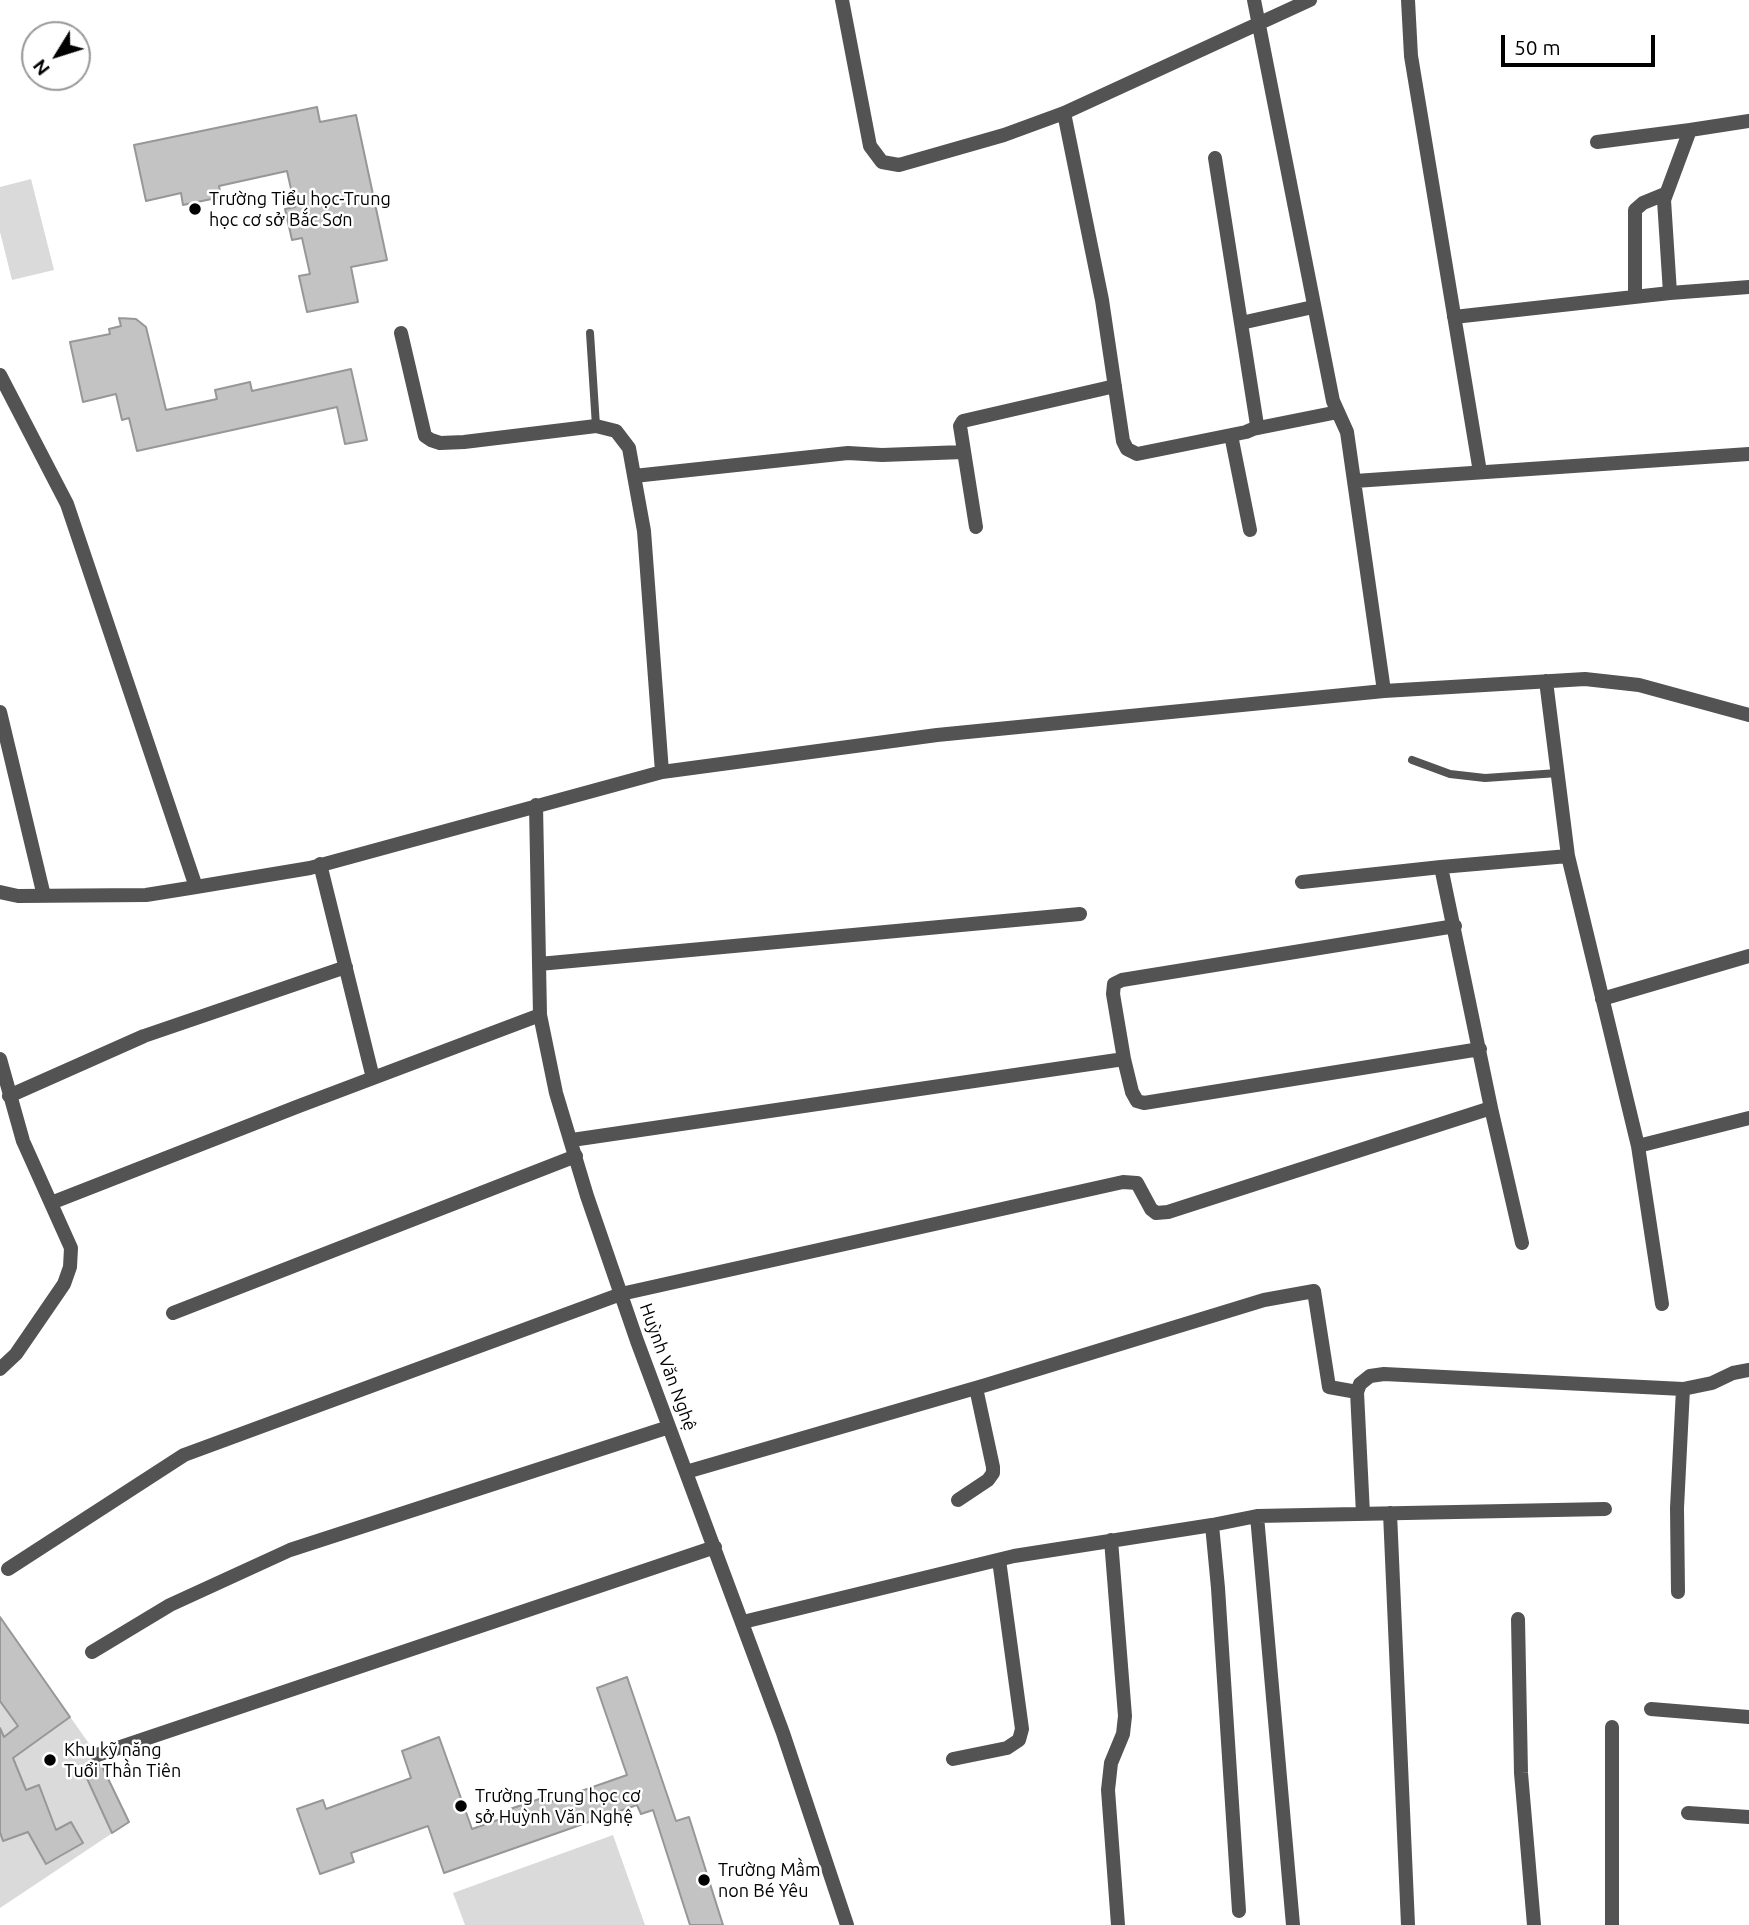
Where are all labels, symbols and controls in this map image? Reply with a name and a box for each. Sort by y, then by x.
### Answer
north arrow [21,21,91,91]
scale bar [1504,21,1658,65]
text: 50 m [1514,35,1561,59]
text: N [28,55,54,80]
place label: Trường Tiểu học-Trung học cơ sở Bắc Sơn [209,188,391,230]
marker: Trường Tiểu học-Trung học cơ sở Bắc Sơn [187,201,203,217]
street label: Huỳnh Văn Nghệ [635,1300,701,1434]
place label: Khu kỹ năng Tuổi Thần Tiên [64,1739,181,1782]
marker: Khu kỹ năng Tuổi Thần Tiên [42,1752,58,1768]
place label: Trường Trung học cơ sở Huỳnh Văn Nghệ [475,1785,641,1828]
marker: Trường Trung học cơ sở Huỳnh Văn Nghệ [453,1798,469,1814]
place label: Trường Mầm non Bé Yêu [718,1859,821,1902]
marker: Trường Mầm non Bé Yêu [696,1872,712,1888]

